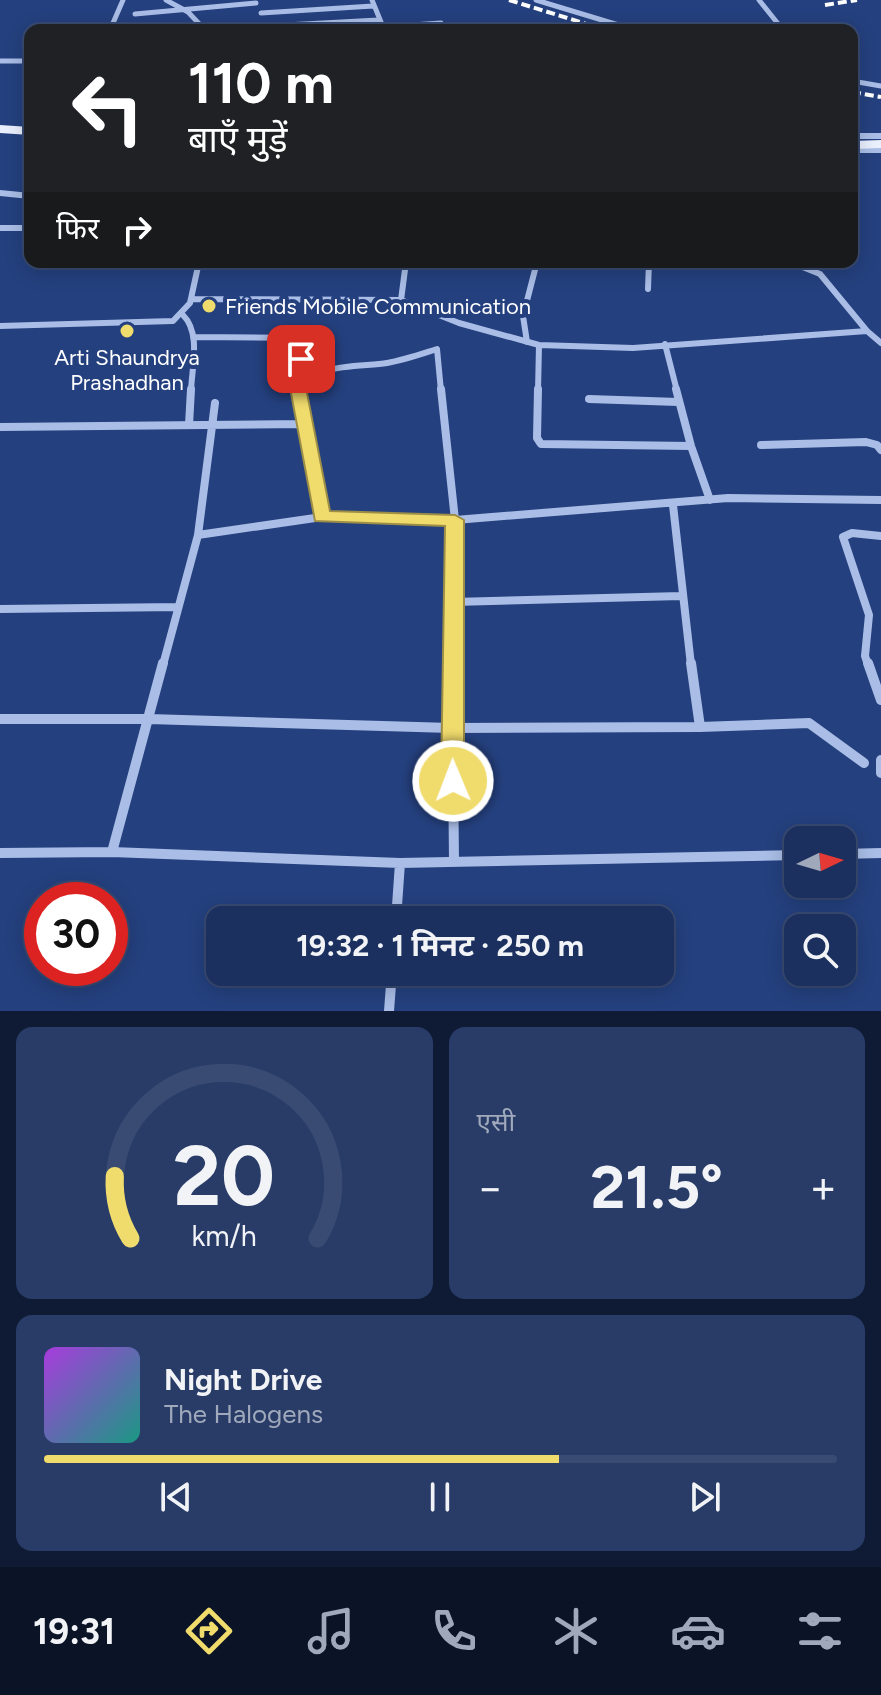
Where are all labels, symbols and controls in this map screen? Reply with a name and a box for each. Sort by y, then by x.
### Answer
text: 110 m [188,50,334,117]
icon: left [56,56,160,160]
text: बाएँ मुड़ें [188,118,287,161]
icon: right [115,208,159,252]
text: फिर [56,210,99,247]
place label: Friends Mobile Communication [225,293,531,320]
marker: Friends Mobile Communication [200,297,218,315]
marker: Arti Shaundrya Prashadhan [118,322,136,340]
pin [267,325,335,393]
icon: arrive [279,337,323,381]
place label: Arti Shaundrya Prashadhan [54,344,200,396]
position arrow [411,739,495,823]
north arrow [784,826,856,898]
map controls [784,826,856,986]
speed limit sign: 30 [24,882,128,986]
button: search [784,914,856,986]
text: 19:32 · 1 मिनट · 250 m [296,927,584,964]
text: एसी [477,1106,515,1138]
text: 20 [173,1126,275,1226]
text: 21.5° [591,1151,723,1223]
text: − [477,1161,504,1214]
text: + [810,1161,837,1214]
text: km/h [192,1219,257,1253]
text: Night Drive [164,1361,322,1398]
text: The Halogens [164,1398,323,1430]
icon: previous [154,1475,198,1519]
icon: pause [418,1475,462,1519]
icon: next [683,1475,727,1519]
icon: directions [181,1603,237,1659]
icon: music [303,1603,359,1659]
icon: phone [426,1603,482,1659]
icon: climate [548,1603,604,1659]
icon: car [670,1603,726,1659]
icon: filters [792,1603,848,1659]
text: 19:31 [33,1610,115,1653]

